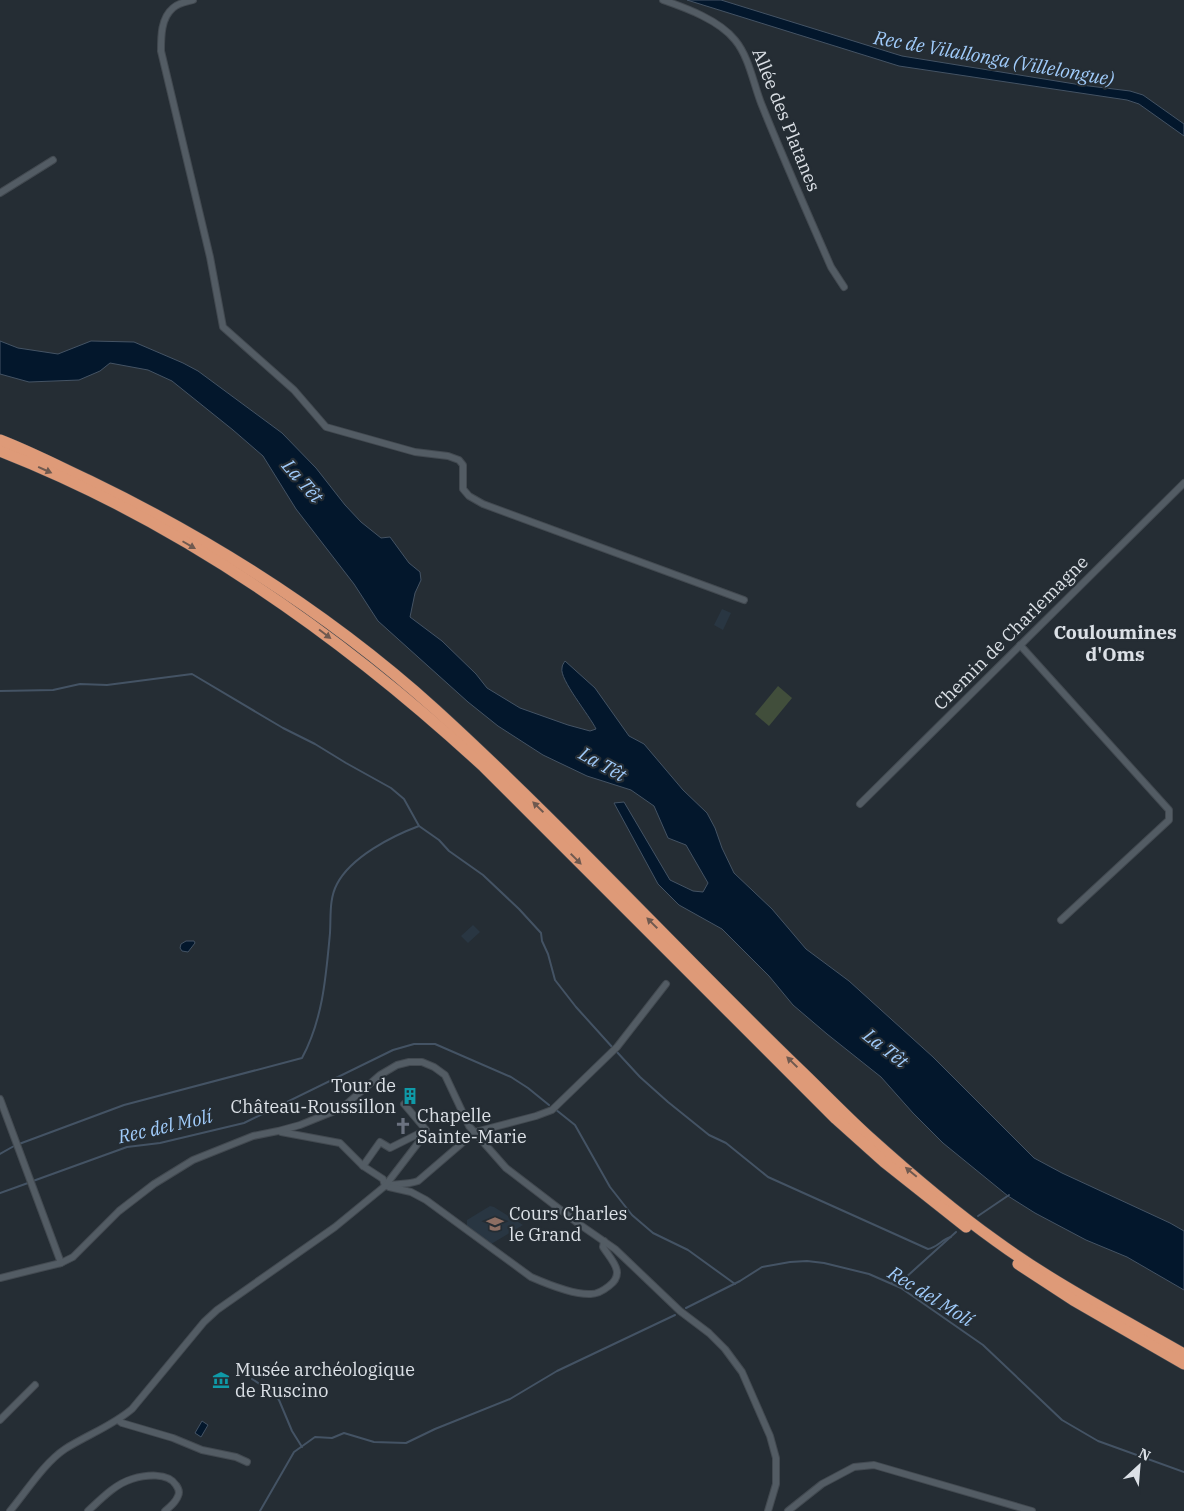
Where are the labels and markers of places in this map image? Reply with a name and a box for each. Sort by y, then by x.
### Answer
place label: Tour de Château-Roussillon [231,1074,396,1118]
building icon: Tour de Château-Roussillon [400,1086,420,1106]
place label: Chapelle Sainte-Marie [417,1104,527,1148]
church icon: Chapelle Sainte-Marie [393,1116,413,1136]
place label: Cours Charles le Grand [509,1202,627,1246]
school or university icon: Cours Charles le Grand [485,1214,505,1234]
place label: Musée archéologique de Ruscino [235,1358,415,1402]
museum icon: Musée archéologique de Ruscino [211,1370,231,1390]

